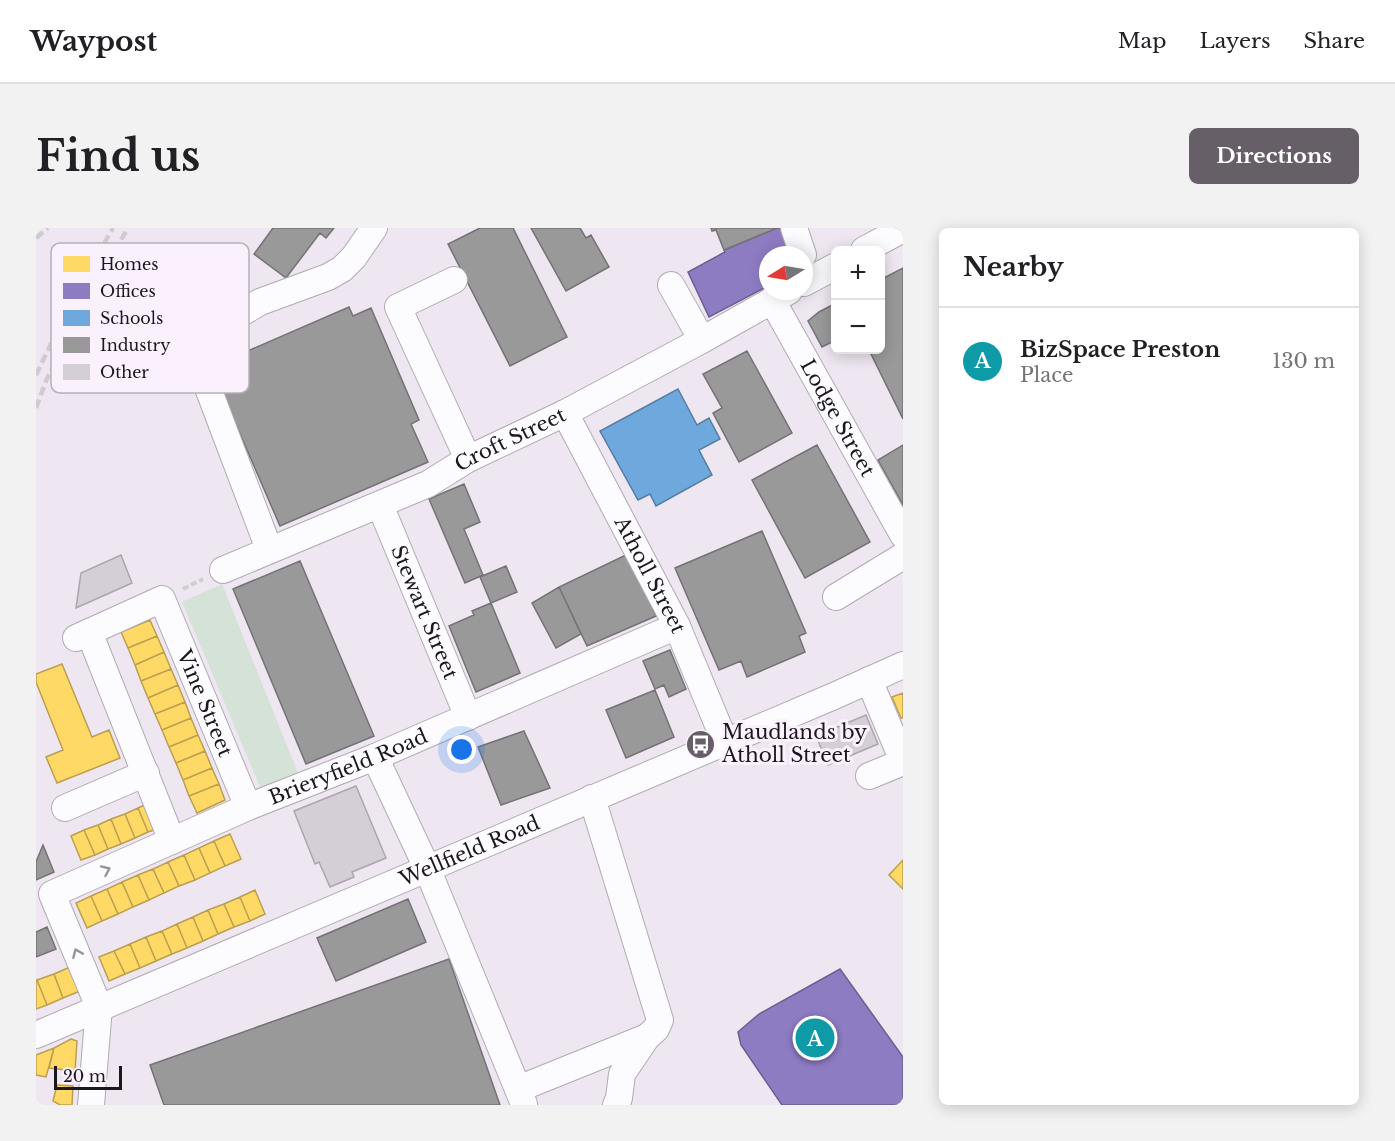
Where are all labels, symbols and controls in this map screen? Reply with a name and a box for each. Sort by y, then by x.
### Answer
text: Waypost [30,24,157,59]
text: Map [1118,28,1167,54]
text: Layers [1200,28,1271,54]
text: Share [1304,28,1365,54]
button: Directions [1189,128,1359,184]
text: Find us [36,130,200,182]
legend [51,243,249,393]
north arrow [759,246,813,300]
map controls [831,246,885,354]
button: + [831,246,885,300]
text: Nearby [963,251,1064,283]
text: Homes [100,254,158,274]
text: Offices [100,281,156,301]
button: − [831,300,885,354]
text: Schools [100,308,163,328]
text: Industry [100,335,171,355]
text: BizSpace Preston [1020,336,1220,363]
text: A [974,349,991,373]
text: 130 m [1272,349,1335,373]
street label: Lodge Street [795,355,880,481]
text: Other [100,362,149,382]
text: Place [1020,363,1074,387]
street label: Croft Street [450,402,570,476]
street label: Atholl Street [609,512,691,637]
street label: Stewart Street [386,542,463,683]
street label: Vine Street [172,645,238,760]
place label: Maudlands by Atholl Street [721,720,867,767]
street label: Brieryfield Road [265,724,431,810]
bus stop icon: Maudlands by Atholl Street [685,728,717,760]
your location [447,735,476,764]
street label: Wellfield Road [395,810,543,892]
one-way arrow [99,865,110,877]
one-way arrow [72,948,84,959]
pin: A [796,1016,834,1060]
scale bar [54,1063,122,1090]
text: 20 m [63,1066,106,1086]

